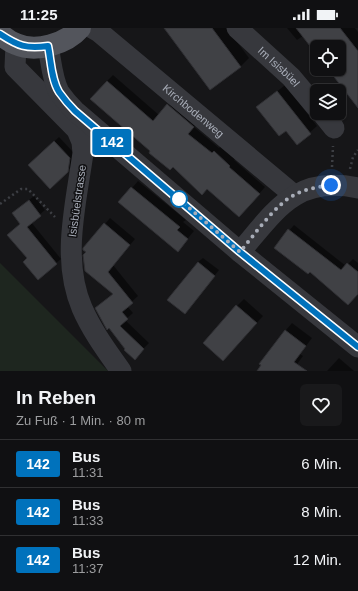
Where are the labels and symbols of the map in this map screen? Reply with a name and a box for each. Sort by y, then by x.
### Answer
street label: Im Isisbüel [256,44,302,89]
street label: Kirchbodenweg [160,82,226,140]
line badge: 142 [89,129,135,155]
street label: Isisbüelstrasse [66,164,88,238]
your location [321,175,341,195]
unlabelled marker [170,190,188,208]

